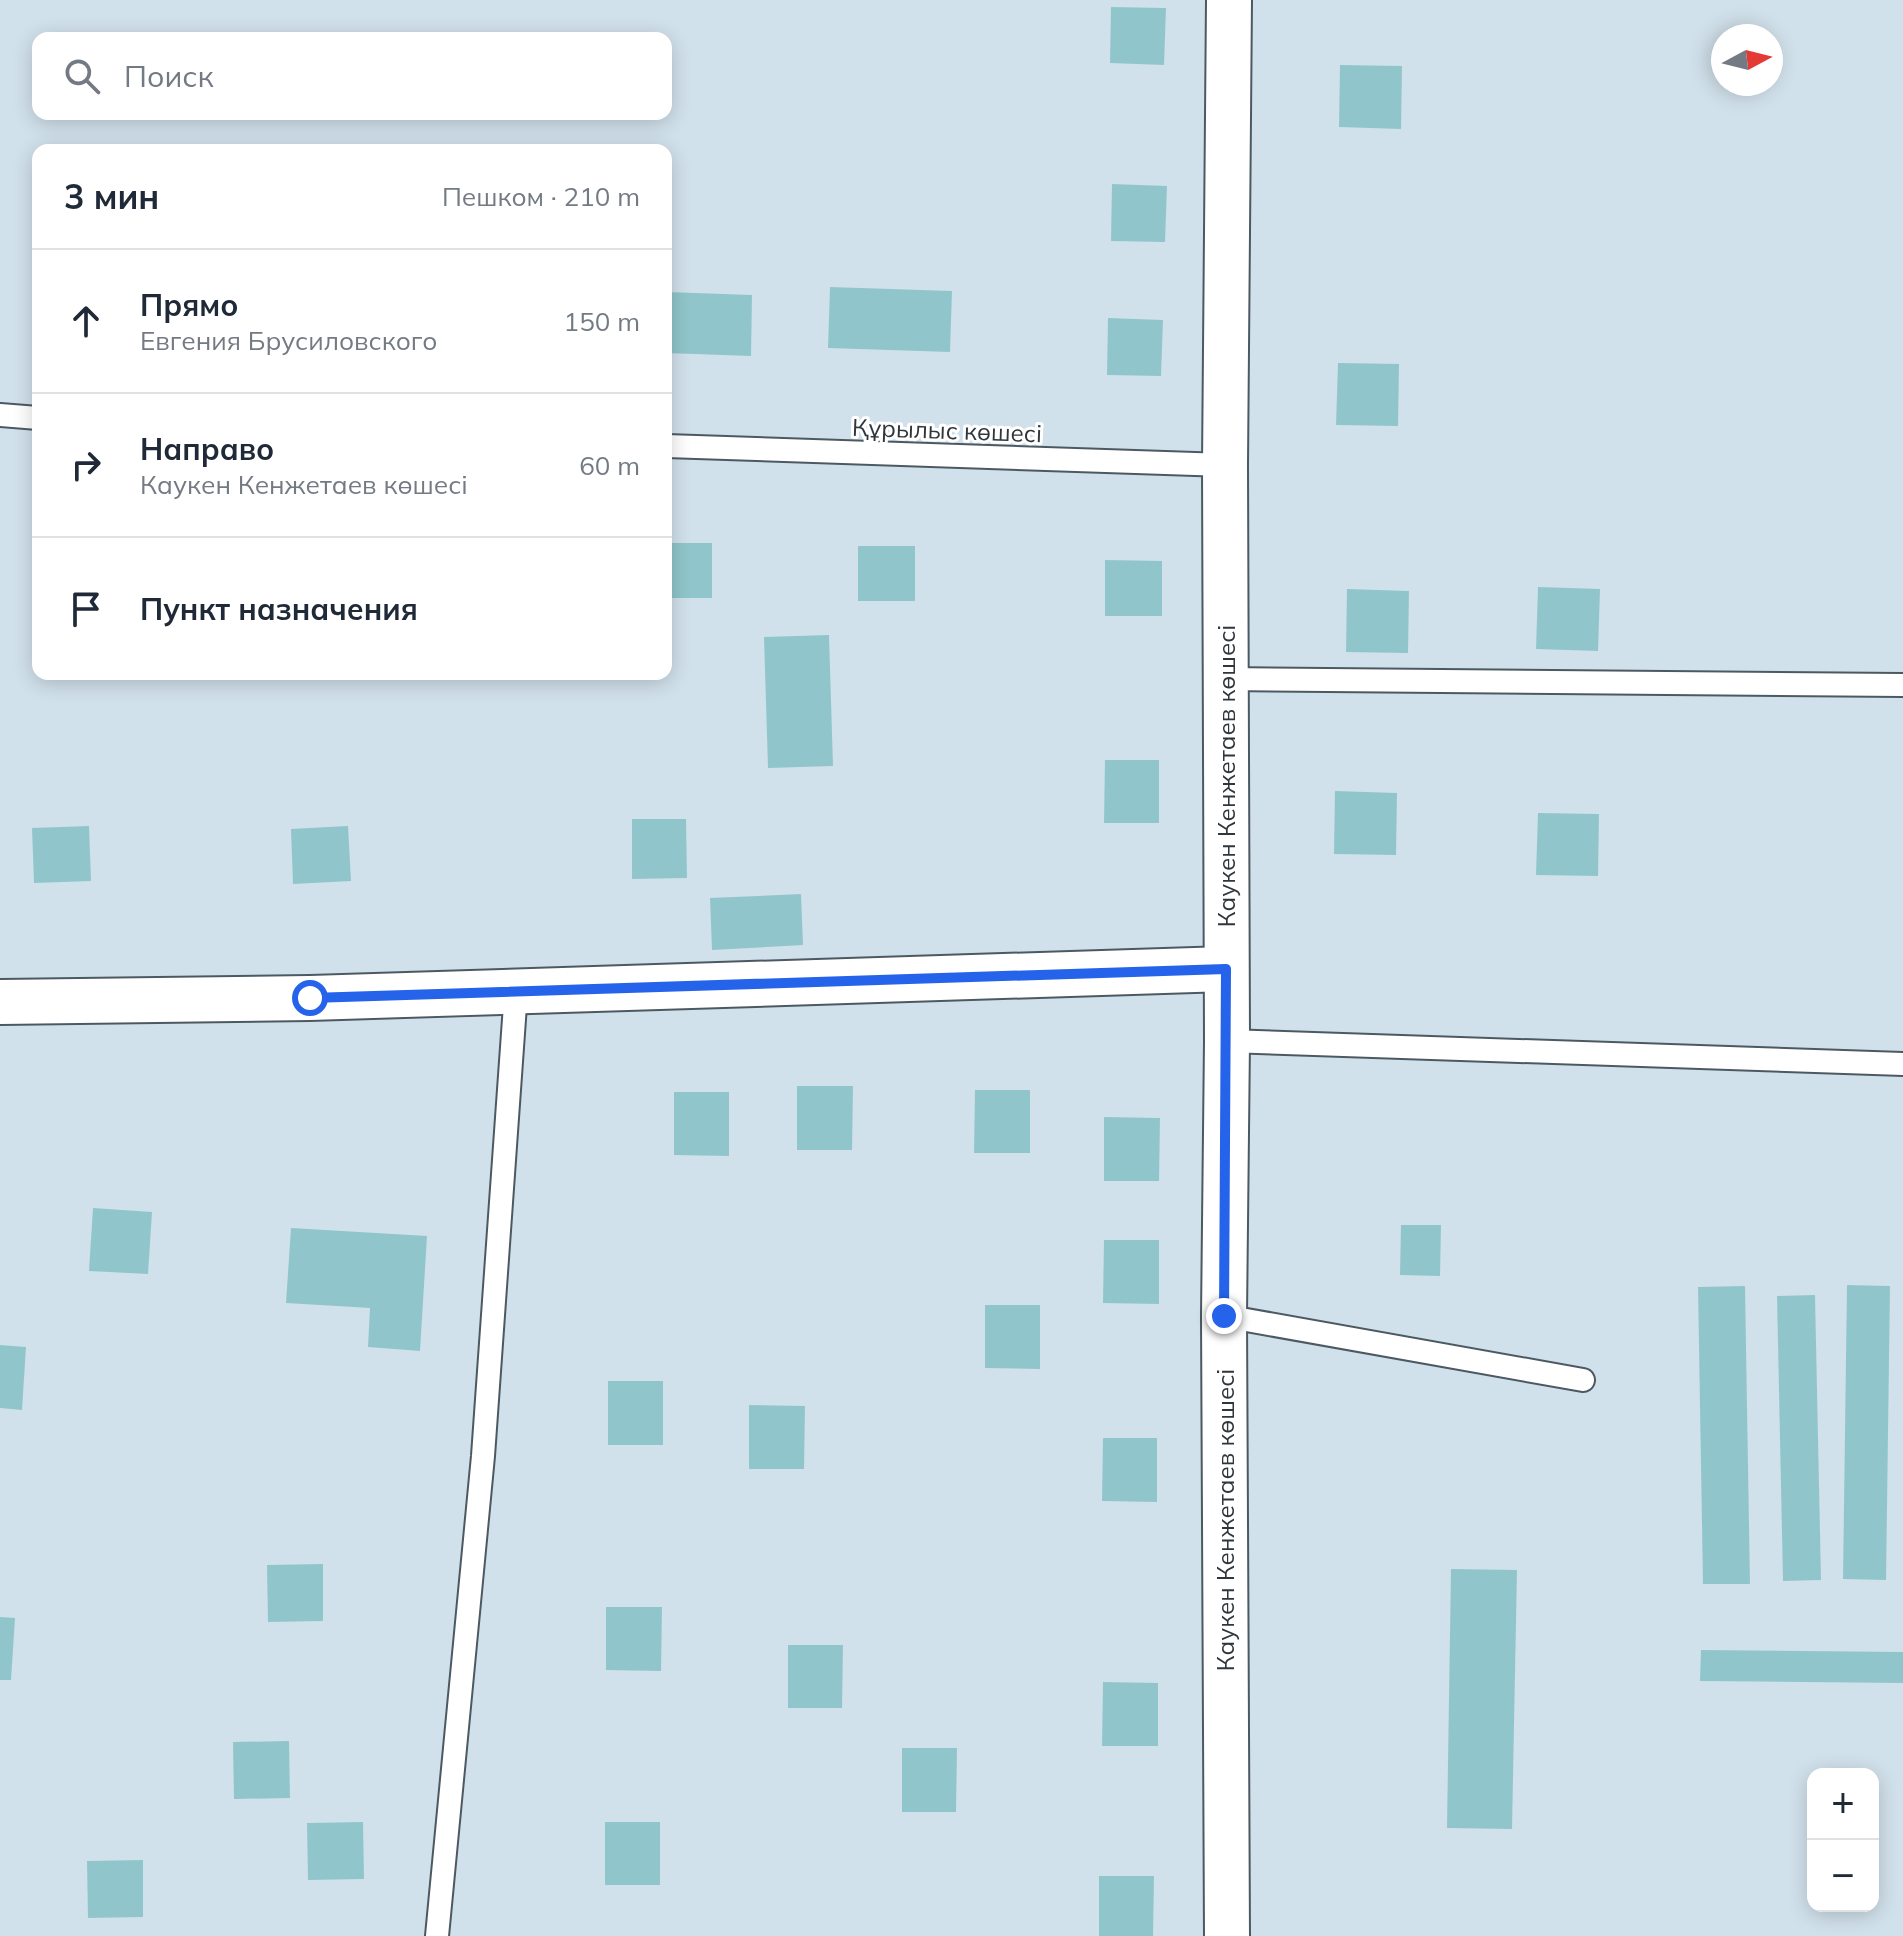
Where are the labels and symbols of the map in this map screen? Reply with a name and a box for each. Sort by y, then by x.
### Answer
north arrow [1711,24,1783,96]
street label: Құрылыс көшесі [852,412,1042,448]
street label: Каукен Кенжетаев көшесі [1211,625,1241,927]
route start [292,980,328,1016]
route end [1206,1298,1242,1334]
street label: Каукен Кенжетаев көшесі [1210,1369,1240,1671]

